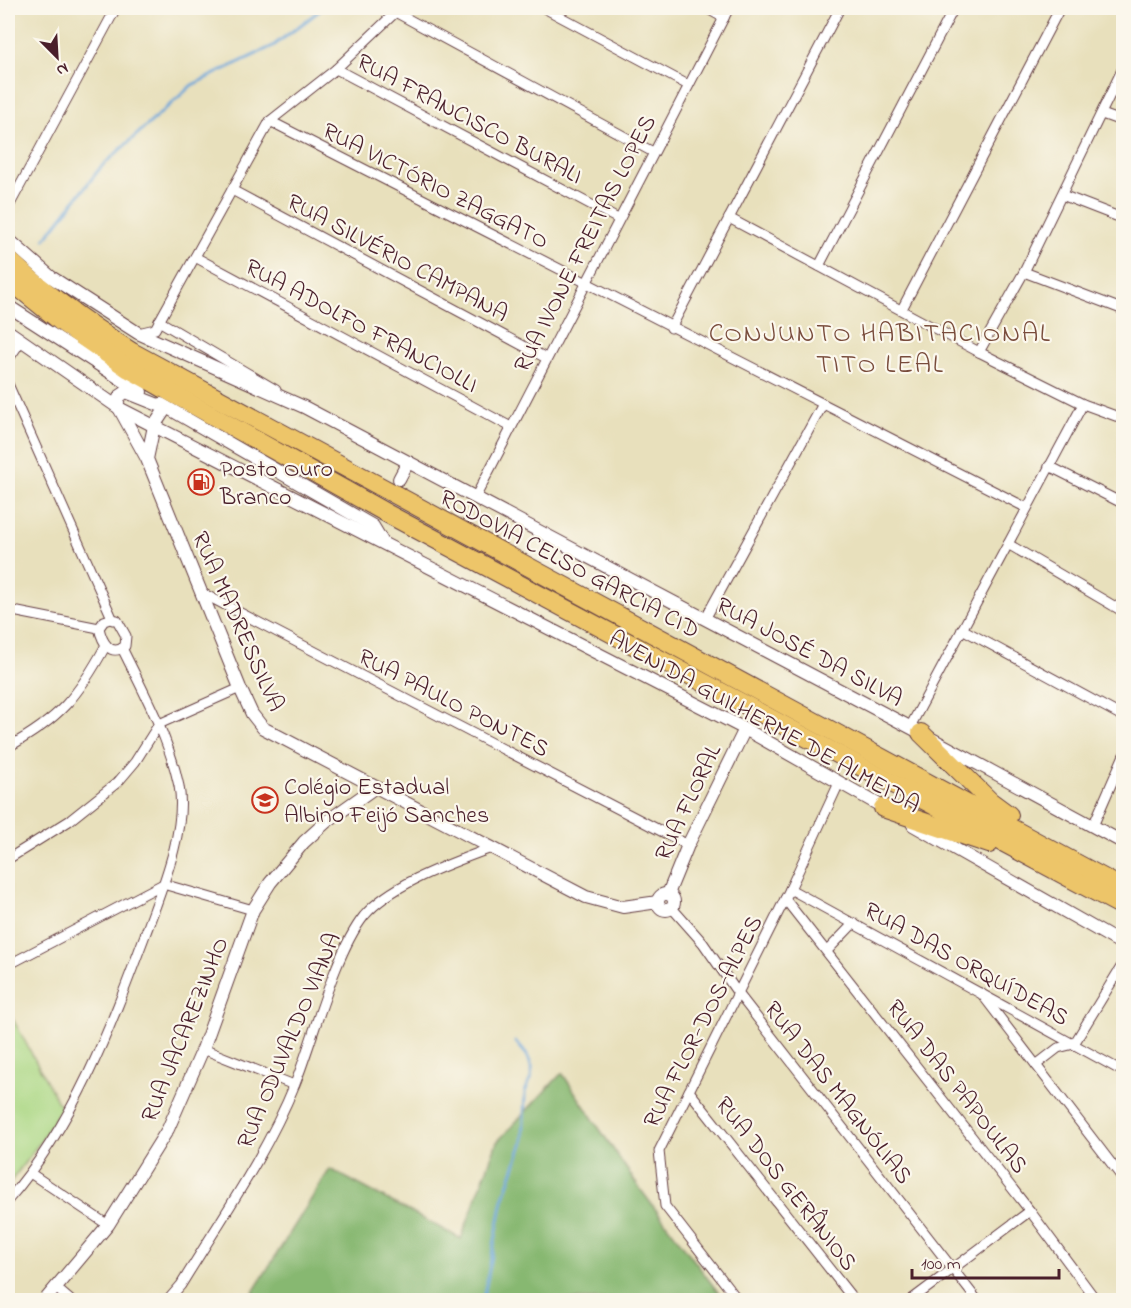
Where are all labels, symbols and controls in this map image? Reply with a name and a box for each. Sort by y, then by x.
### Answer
north arrow [27,27,87,87]
street label: RUA FRANCISCO BURALI [350,46,588,195]
text: N [52,56,72,82]
street label: RUA IVONE FREITAS LOPES [506,109,666,379]
street label: RUA VICTÓRIO ZAGGATO [315,115,554,260]
street label: RUA SILVÉRIO CAMPANA [280,186,514,333]
street label: RUA ADOLFO FRANCIOLLI [238,251,484,404]
district label: CONJUNTO HABITACIONAL TITO LEAL [709,315,1051,385]
place label: Posto Ouro Branco [219,453,333,516]
fuel station icon: Posto Ouro Branco [186,467,216,497]
street label: RODOVIA CELSO GARCIA CID [433,482,705,649]
street label: RUA MADRESSILVA [181,526,292,718]
street label: RUA JOSÉ DA SILVA [709,589,908,717]
street label: AVENIDA GUILHERME DE ALMEIDA [602,623,926,824]
street label: RUA PAULO PONTES [351,641,555,768]
street label: RUA FLORAL [647,739,732,867]
place label: Colégio Estadual Albino Feijó Sanches [284,771,489,834]
school or university icon: Colégio Estadual Albino Feijó Sanches [250,785,280,815]
street label: RUA DAS ORQUÍDEAS [857,894,1075,1036]
street label: RUA FLOR-DOS-ALPES [635,910,773,1134]
street label: RUA ODUVALDO VIANA [229,928,352,1154]
street label: RUA JACAREZINHO [133,932,239,1128]
street label: RUA DAS PAPOULAS [877,993,1035,1182]
street label: RUA DAS MAGNÓLIAS [754,994,920,1193]
street label: RUA DOS GERÂNIOS [706,1089,865,1279]
scale bar [912,1242,1059,1280]
text: 100 m [921,1252,961,1278]

